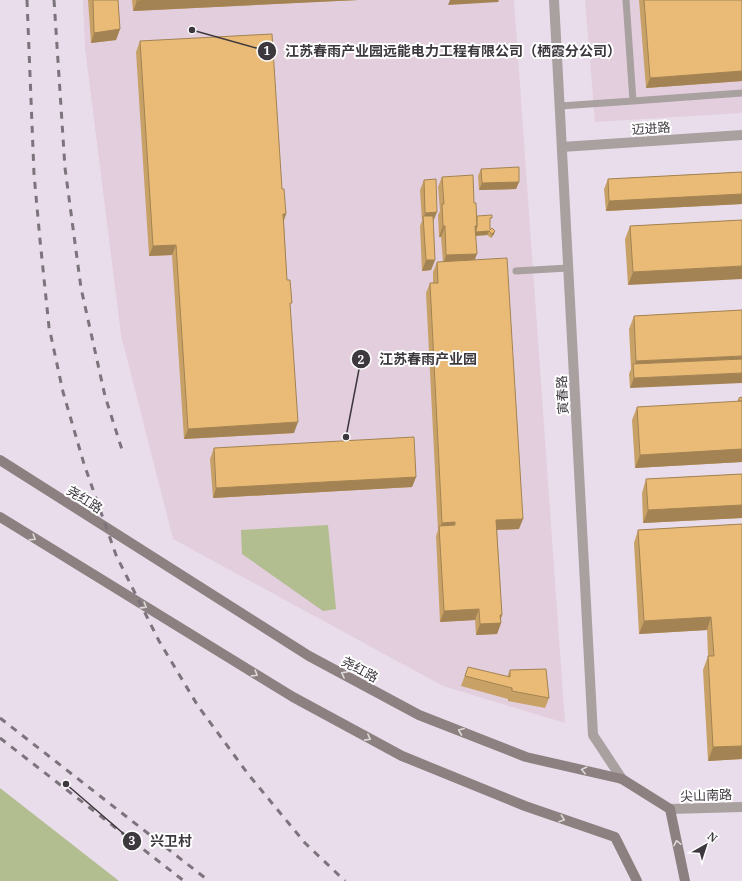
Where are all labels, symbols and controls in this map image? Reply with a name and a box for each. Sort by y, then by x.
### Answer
callout: 江苏春雨产业园远能电力工程有限公司（栖霞分公司） [257,38,629,64]
text: 江苏春雨产业园远能电力工程有限公司（栖霞分公司） [285,41,621,60]
text: 1 [264,42,271,59]
street label: 迈进路 [631,118,671,138]
callout: 江苏春雨产业园 [351,346,485,372]
text: 江苏春雨产业园 [379,349,477,368]
text: 2 [358,351,365,368]
street label: 寅春路 [552,375,572,415]
street label: 尧红路 [64,481,106,517]
one-way arrow [29,533,36,540]
one-way arrow [140,601,147,608]
street label: 尧红路 [339,652,381,686]
one-way arrow [251,669,258,676]
one-way arrow [341,672,348,679]
one-way arrow [457,727,464,735]
one-way arrow [364,733,371,741]
one-way arrow [581,766,588,775]
street label: 尖山南路 [680,785,732,805]
one-way arrow [559,814,566,823]
north arrow [686,825,726,865]
callout: 兴卫村 [122,828,200,854]
text: N [705,828,721,846]
text: 兴卫村 [150,831,192,850]
text: 3 [129,832,136,849]
one-way arrow [673,840,681,846]

